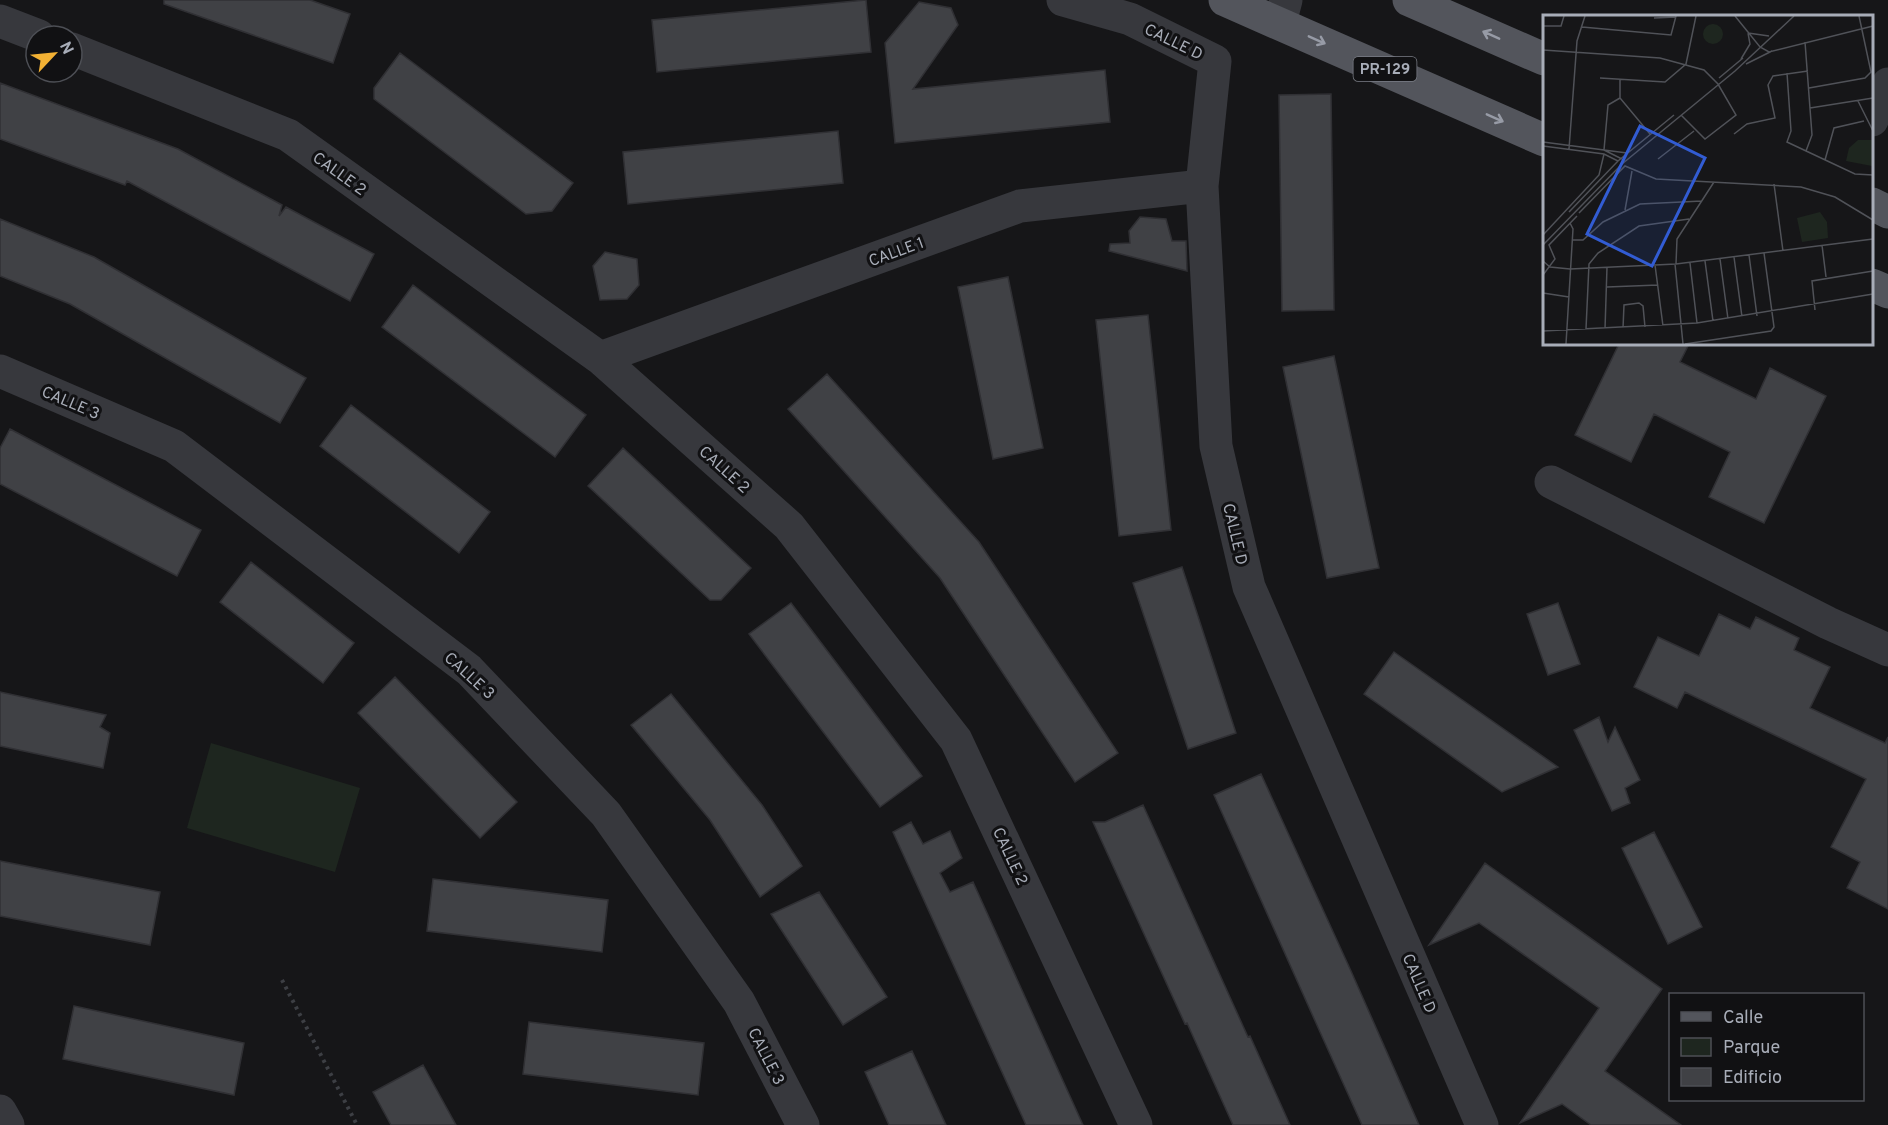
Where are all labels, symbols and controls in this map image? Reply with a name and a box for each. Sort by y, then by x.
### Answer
inset map [1543,15,1873,345]
street label: CALLE D [1141,20,1206,66]
north arrow [24,24,84,84]
one-way arrow [1482,29,1501,40]
one-way arrow [1308,34,1326,46]
text: N [54,39,77,58]
road number: PR-129 [1354,57,1416,81]
one-way arrow [1486,113,1504,125]
street label: CALLE 2 [308,148,370,201]
street label: CALLE 1 [866,234,927,272]
street label: CALLE 3 [38,383,102,425]
street label: CALLE 2 [694,442,753,499]
street label: CALLE D [1217,502,1251,567]
street label: CALLE 3 [439,648,498,704]
street label: CALLE 2 [987,825,1031,889]
street label: CALLE D [1397,951,1440,1017]
legend [1669,993,1864,1101]
text: Calle [1723,1007,1763,1030]
street label: CALLE 3 [742,1025,788,1089]
text: Parque [1723,1037,1780,1060]
text: Edificio [1723,1067,1782,1090]

